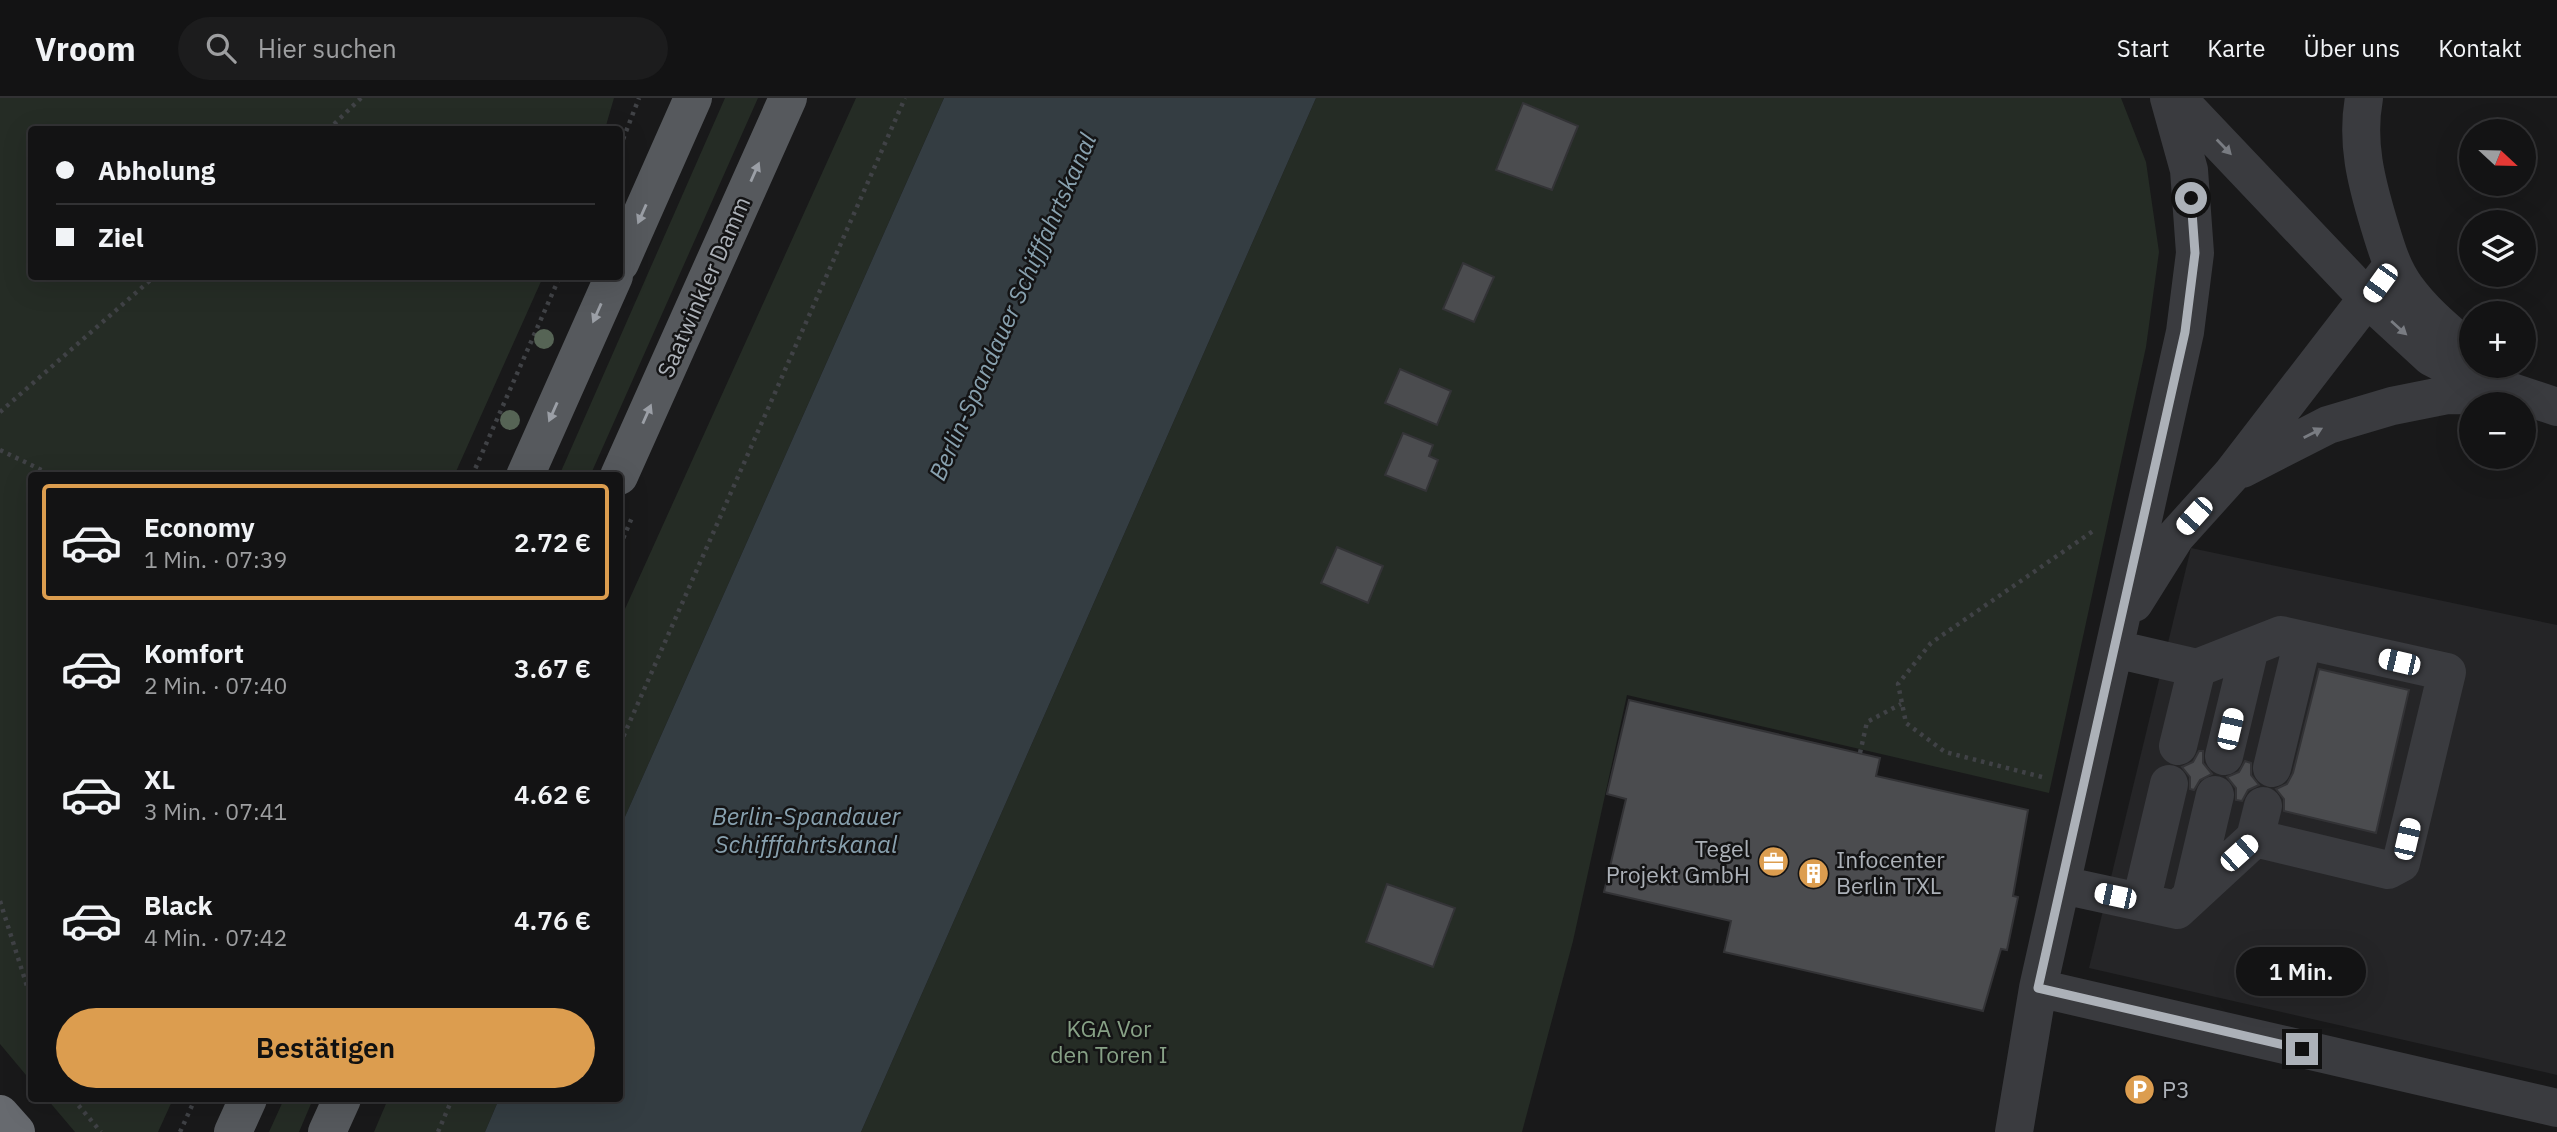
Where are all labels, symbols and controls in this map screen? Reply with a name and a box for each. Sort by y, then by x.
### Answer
search box [178,17,668,80]
text: Vroom [35,27,136,70]
icon: search [202,29,240,67]
text: Hier suchen [258,31,397,65]
text: Start [2117,32,2169,64]
text: Karte [2207,32,2265,64]
text: Über uns [2303,32,2400,64]
text: Kontakt [2438,32,2522,64]
north arrow [2459,119,2536,196]
map controls [2459,119,2536,469]
water label: Berlin-Spandauer Schifffahrtskanal [921,127,1104,485]
one-way arrow [2215,139,2232,156]
text: Abholung [98,153,215,187]
one-way arrow [749,162,761,182]
route start [2175,182,2207,214]
street label: Saatwinkler Damm [650,191,756,382]
one-way arrow [636,203,647,224]
button: layers [2459,210,2536,287]
text: Ziel [98,220,144,254]
car [2360,260,2401,306]
button: + [2459,301,2536,378]
one-way arrow [591,303,603,323]
one-way arrow [2390,320,2408,336]
button: − [2459,392,2536,469]
one-way arrow [547,401,558,422]
one-way arrow [641,404,653,424]
one-way arrow [2303,427,2323,438]
car [2173,493,2216,539]
text: Economy [144,510,255,544]
icon: car [60,511,123,574]
text: 2.72 € [514,525,591,559]
text: 1 Min. · 07:39 [144,544,287,574]
text: Komfort [144,636,244,670]
icon: car [60,637,123,700]
car [2377,647,2422,677]
text: 3.67 € [514,651,591,685]
text: 2 Min. · 07:40 [144,670,287,700]
car [2216,706,2245,752]
text: XL [144,762,175,796]
icon: car [60,763,123,826]
text: 4.62 € [514,777,591,811]
text: 3 Min. · 07:41 [144,796,287,826]
water label: Berlin-Spandauer Schifffahrtskanal [712,800,901,860]
car [2393,816,2422,862]
car [2217,831,2262,875]
place label: Tegel Projekt GmbH [1606,833,1750,889]
place label: Infocenter Berlin TXL [1836,844,1945,900]
office icon: Tegel Projekt GmbH [1756,845,1790,879]
building icon: Infocenter Berlin TXL [1796,856,1830,890]
car [2093,881,2138,911]
text: Black [144,888,212,922]
icon: car [60,889,123,952]
text: 4.76 € [514,903,591,937]
text: 4 Min. · 07:42 [144,922,287,952]
callout: 1 Min. [2237,948,2367,996]
text: 1 Min. [2269,956,2333,986]
button: Bestätigen [56,1008,595,1088]
park label: KGA Vor den Toren I [1050,1013,1168,1069]
route end [2286,1033,2318,1065]
parking icon: P3 [2122,1073,2156,1107]
place label: P3 [2162,1074,2190,1104]

